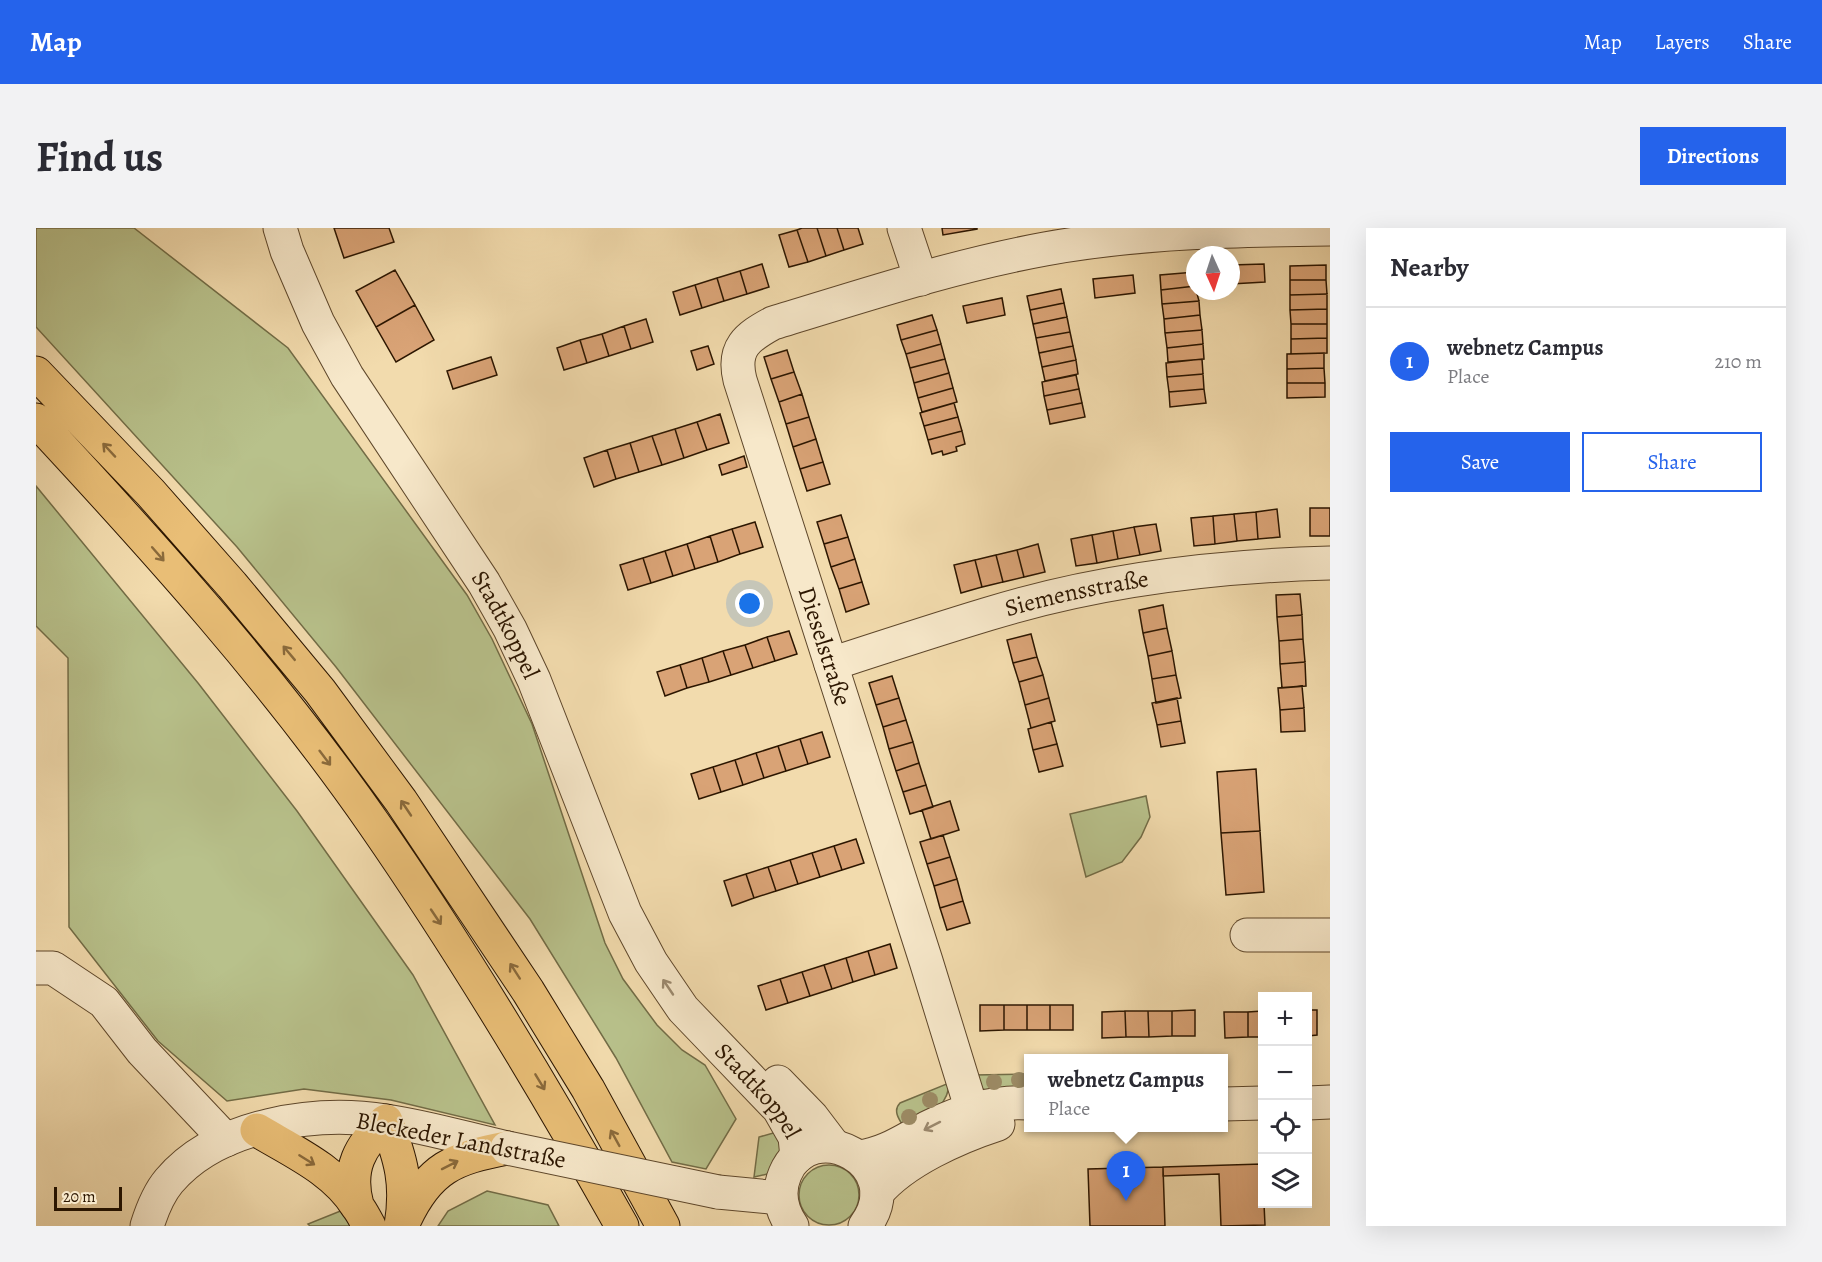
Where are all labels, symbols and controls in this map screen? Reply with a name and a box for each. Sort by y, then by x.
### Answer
text: Map [30,23,82,61]
text: Map [1583,28,1622,56]
text: Layers [1655,28,1710,56]
text: Share [1743,28,1792,56]
button: Directions [1640,127,1786,185]
text: Find us [36,128,163,185]
north arrow [1186,246,1240,300]
text: Nearby [1390,250,1469,285]
text: webnetz Campus [1447,333,1603,363]
text: 1 [1406,348,1413,375]
text: 210 m [1714,348,1762,375]
text: Place [1447,363,1489,390]
button: Save [1390,432,1570,492]
button: Share [1582,432,1762,492]
one-way arrow [102,442,117,457]
one-way arrow [151,546,165,561]
street label: Siemensstraße [1001,562,1151,624]
street label: Stadtkoppel [464,564,547,684]
street label: Dieselstraße [791,582,859,710]
your location [735,589,764,618]
one-way arrow [282,645,295,661]
one-way arrow [318,749,331,765]
one-way arrow [400,800,413,817]
one-way arrow [430,909,442,925]
one-way arrow [509,963,521,979]
one-way arrow [662,979,674,996]
map controls [1258,992,1312,1208]
button: + [1258,992,1312,1046]
street label: Stadtkoppel [708,1036,809,1145]
button: − [1258,1046,1312,1100]
popup [1024,1054,1228,1132]
text: webnetz Campus [1048,1065,1204,1095]
one-way arrow [534,1073,546,1090]
text: Place [1048,1095,1090,1122]
button: locate [1258,1100,1312,1154]
street label: Bleckeder Landstraße [353,1104,569,1176]
one-way arrow [923,1120,941,1132]
one-way arrow [609,1130,621,1147]
pin: 1 [1106,1152,1146,1201]
one-way arrow [298,1154,315,1166]
button: layers [1258,1154,1312,1208]
one-way arrow [440,1159,458,1171]
scale bar [54,1184,122,1212]
text: 20 m [63,1186,96,1208]

